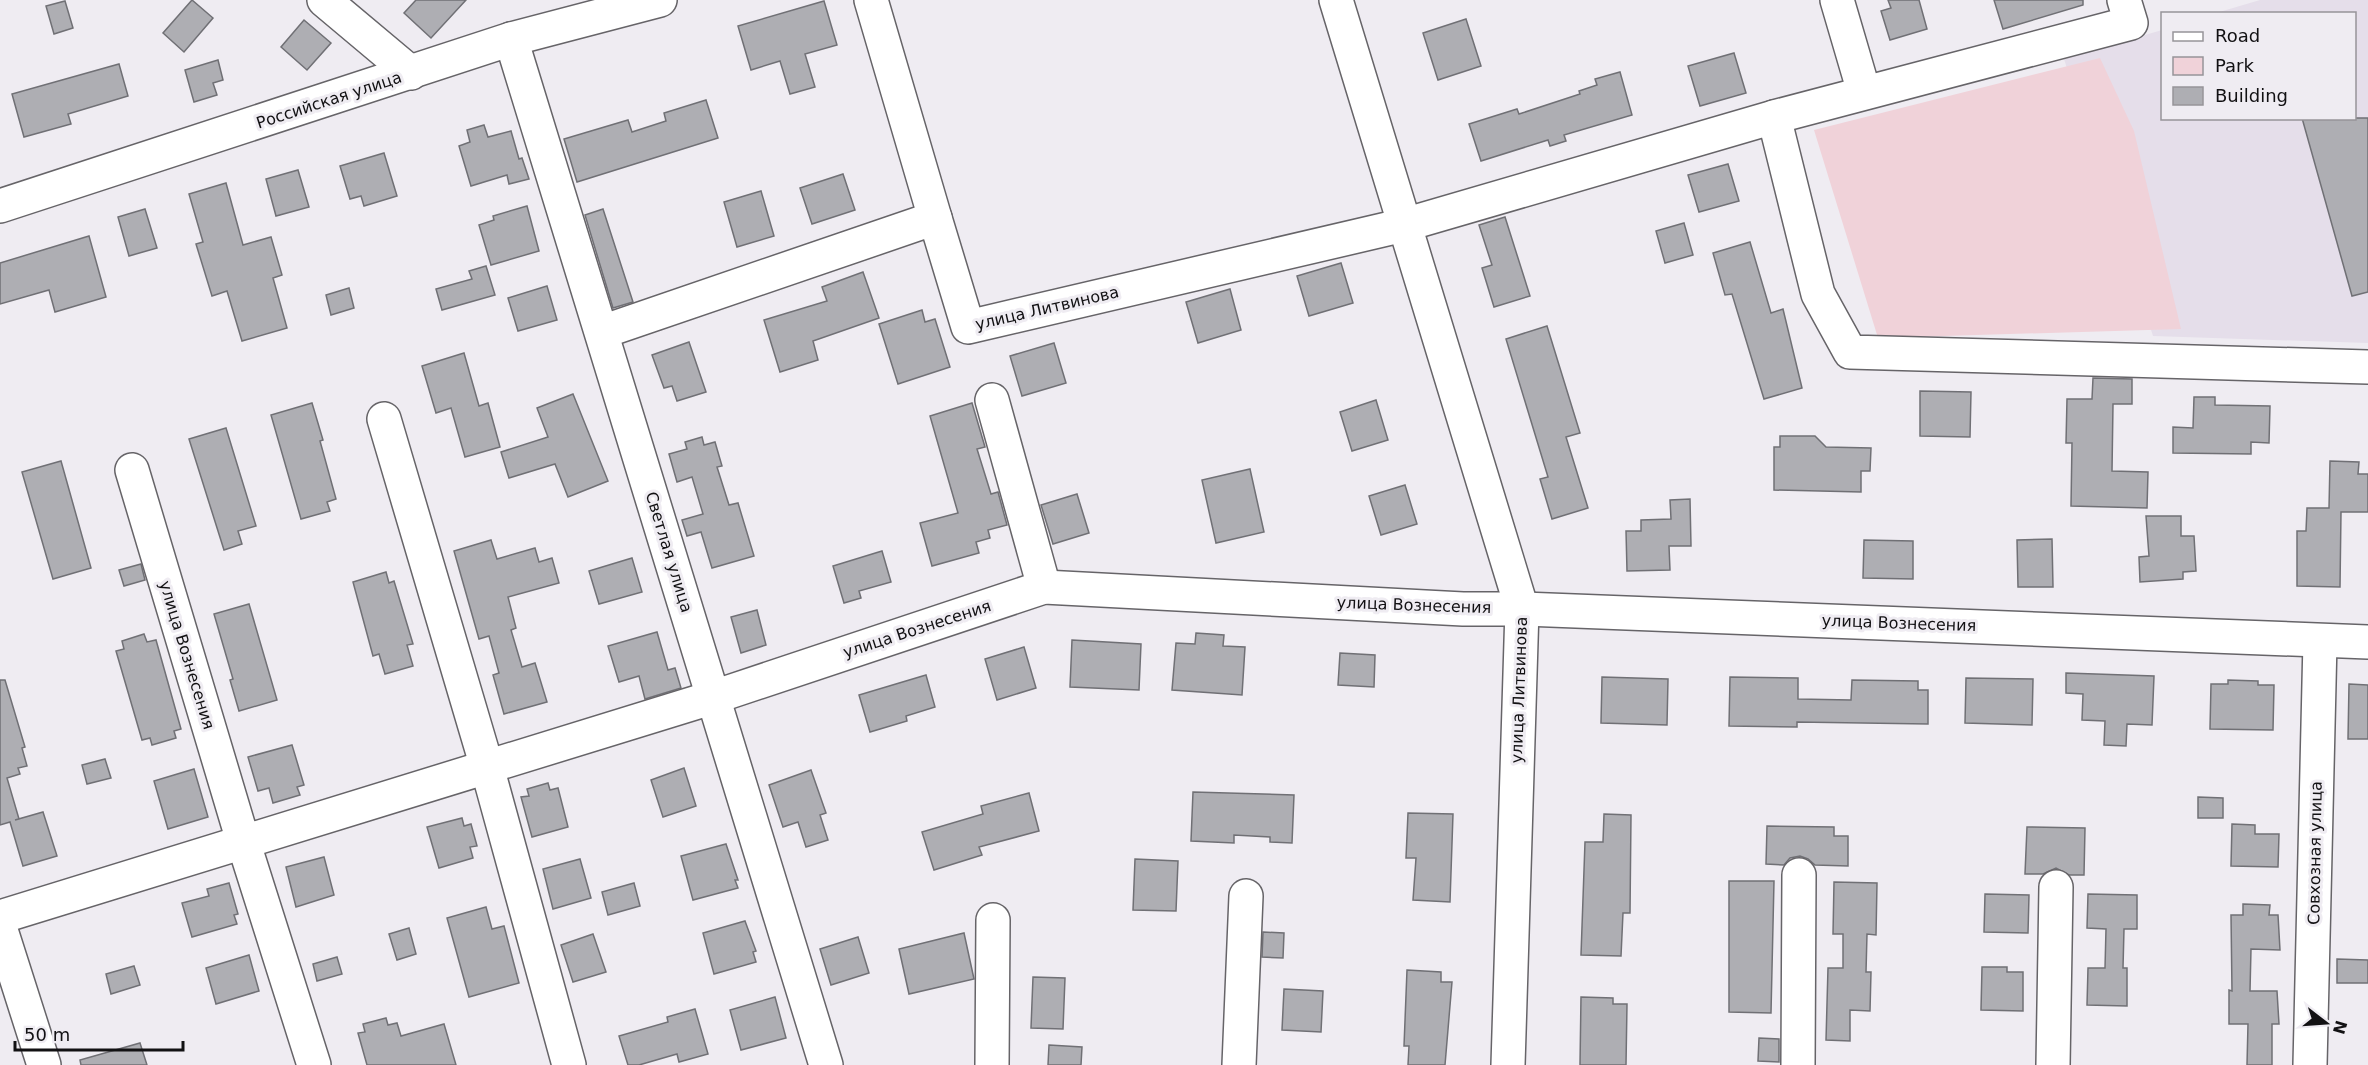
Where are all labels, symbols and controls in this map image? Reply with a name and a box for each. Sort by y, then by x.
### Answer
legend [2161,12,2356,120]
text: Road [2215,25,2260,46]
text: Park [2215,55,2254,76]
street label: Российская улица [254,68,404,132]
text: Building [2215,85,2288,106]
street label: улица Литвинова [973,282,1121,334]
street label: Светлая улица [642,489,696,615]
street label: улица Вознесения [155,578,219,732]
street label: улица Вознесения [1336,593,1492,617]
street label: улица Вознесения [841,596,993,662]
street label: улица Вознесения [1821,611,1977,635]
street label: улица Литвинова [1507,616,1531,764]
street label: Совхозная улица [2304,781,2326,925]
north arrow [2296,993,2356,1053]
scale bar [15,1014,183,1052]
text: N [2329,1018,2351,1036]
text: 50 m [24,1024,70,1045]

